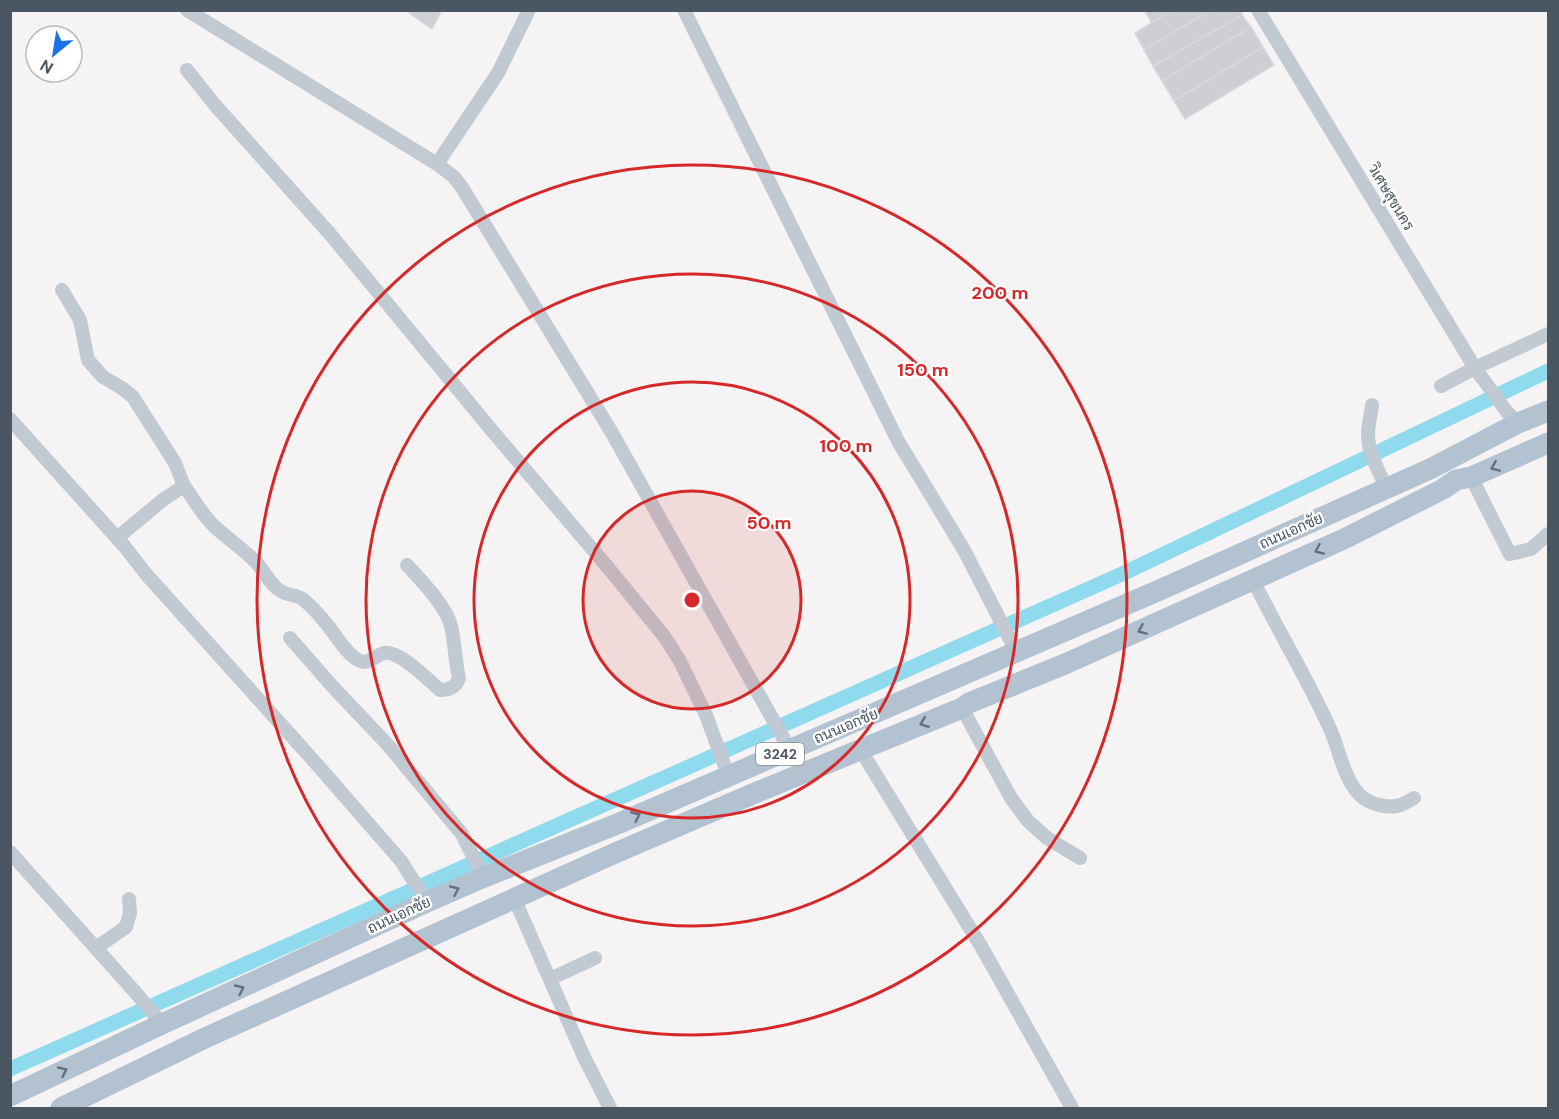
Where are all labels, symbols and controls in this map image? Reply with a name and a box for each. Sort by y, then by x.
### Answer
north arrow [24,24,84,84]
text: N [36,55,57,79]
street label: วิเศษสุขนคร [1362,159,1419,235]
text: 200 m [972,281,1028,305]
text: 150 m [897,358,949,382]
text: 100 m [819,434,873,458]
one-way arrow [1490,460,1501,472]
street label: ถนนเอกชัย [1256,508,1326,554]
text: 50 m [746,511,792,535]
one-way arrow [1315,542,1326,554]
centre of rings [682,590,702,610]
one-way arrow [1137,623,1148,635]
street label: ถนนเอกชัย [811,704,881,748]
one-way arrow [919,716,930,729]
road number: 3242 [756,743,804,765]
one-way arrow [629,811,640,823]
one-way arrow [449,885,460,897]
street label: ถนนเอกชัย [364,892,434,938]
one-way arrow [233,984,244,996]
one-way arrow [57,1066,68,1078]

